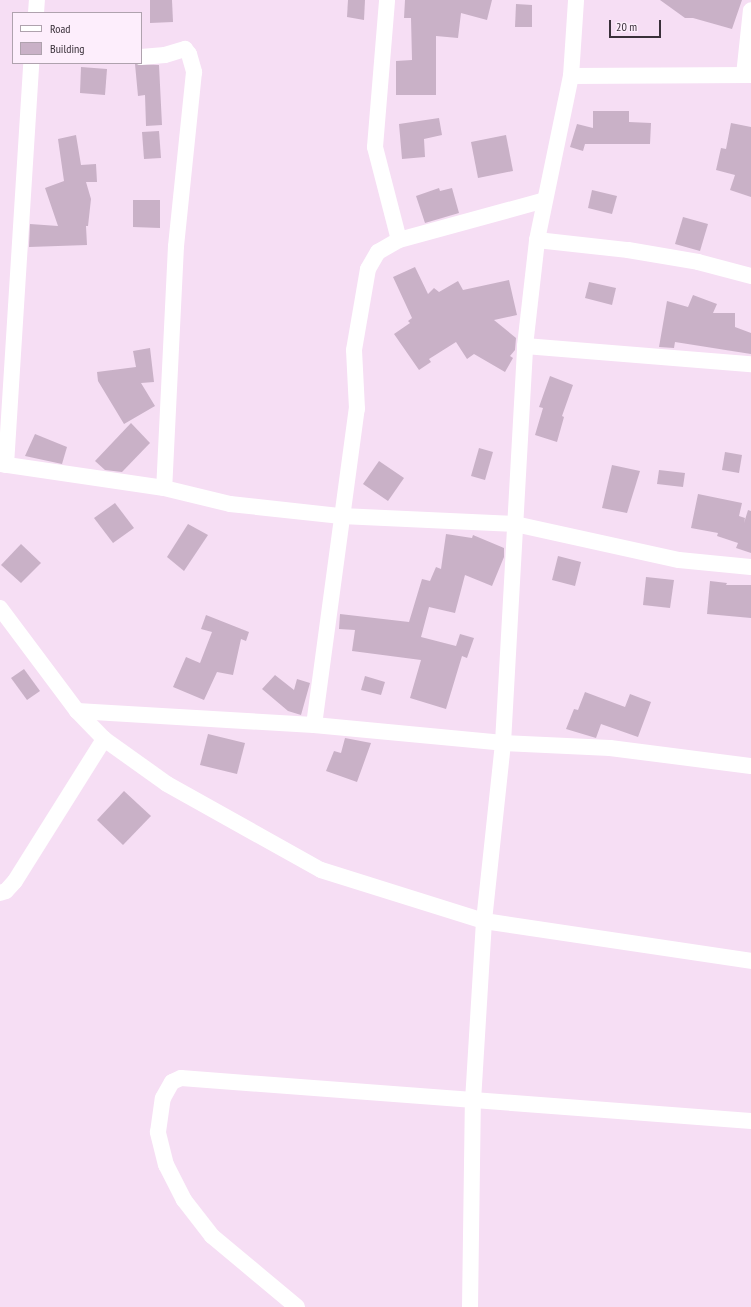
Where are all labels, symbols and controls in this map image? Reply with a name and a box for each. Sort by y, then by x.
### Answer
legend [12,12,142,64]
scale bar [611,12,663,38]
text: 20 m [616,19,637,34]
text: Road [50,21,70,36]
text: Building [50,41,85,56]

